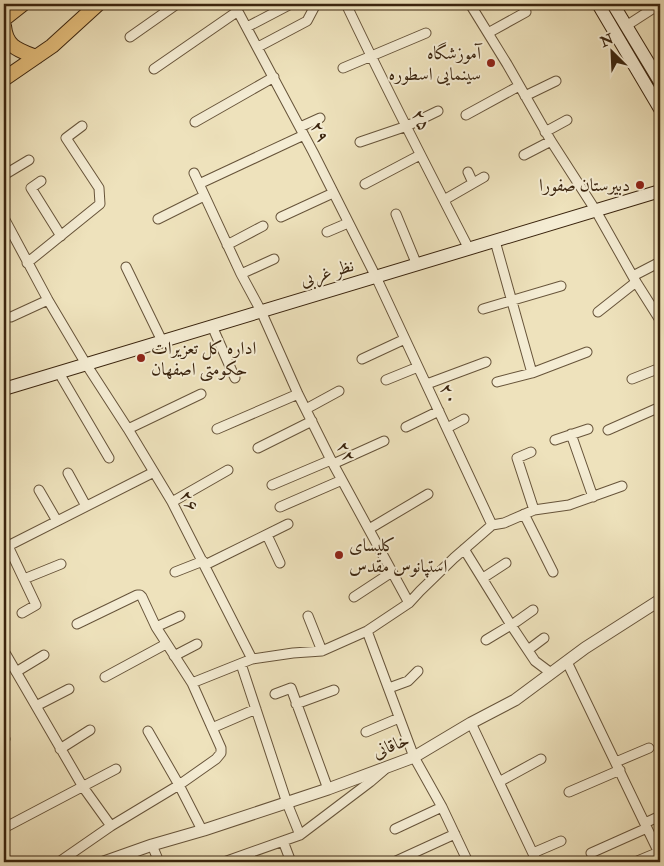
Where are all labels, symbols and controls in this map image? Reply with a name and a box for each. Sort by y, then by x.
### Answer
north arrow [586,28,636,78]
text: N [597,30,617,51]
place label: آموزشگاه سینمایی اسطوره [388,41,483,86]
marker: آموزشگاه سینمایی اسطوره [485,57,497,69]
street label: ۲۵ [406,105,436,135]
street label: ۲۹ [305,117,335,147]
place label: دبیرستان صفورا [539,174,630,197]
marker: دبیرستان صفورا [634,179,646,191]
street label: نظر غربی [297,254,357,293]
place label: اداره کل تعزیرات حکومتی اصفهان [151,337,257,382]
marker: اداره کل تعزیرات حکومتی اصفهان [135,352,147,364]
street label: ۲۰ [434,380,464,408]
street label: ۲۲ [331,437,361,467]
street label: ۲۶ [174,486,204,516]
place label: کلیسای استپانوس مقدس [349,534,448,578]
marker: کلیسای استپانوس مقدس [333,549,345,561]
street label: خاقانی [369,728,413,764]

